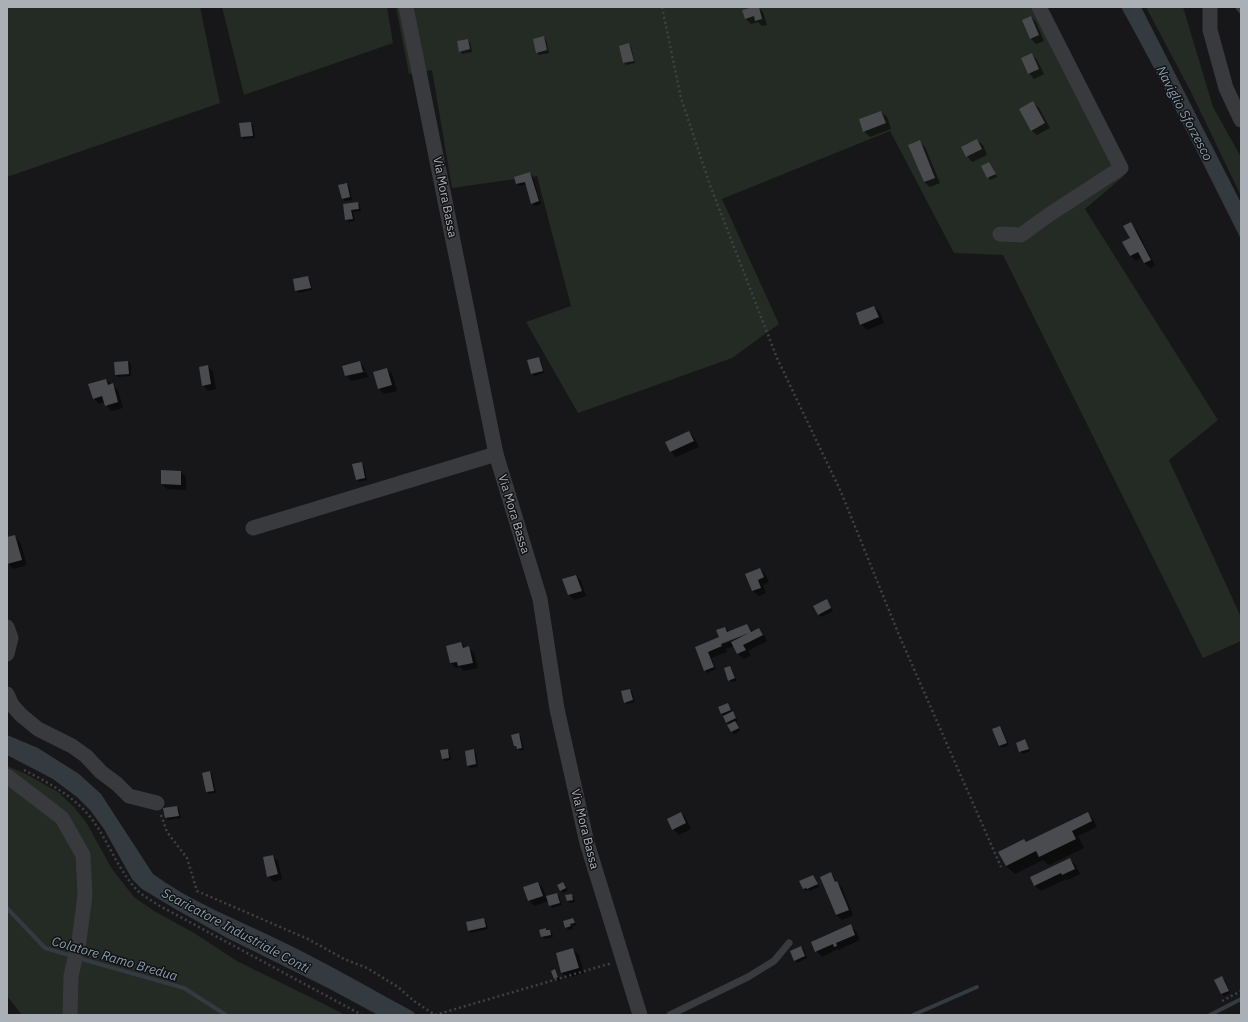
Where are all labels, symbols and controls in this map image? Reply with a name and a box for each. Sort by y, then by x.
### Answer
water label: Naviglio Sforzesco [1152,63,1217,164]
street label: Via Mora Bassa [430,155,461,239]
street label: Via Mora Bassa [495,473,534,556]
street label: Via Mora Bassa [568,787,603,871]
water label: Scaricatore Industriale Conti [159,884,313,977]
water label: Colatore Ramo Bredua [50,932,180,985]

